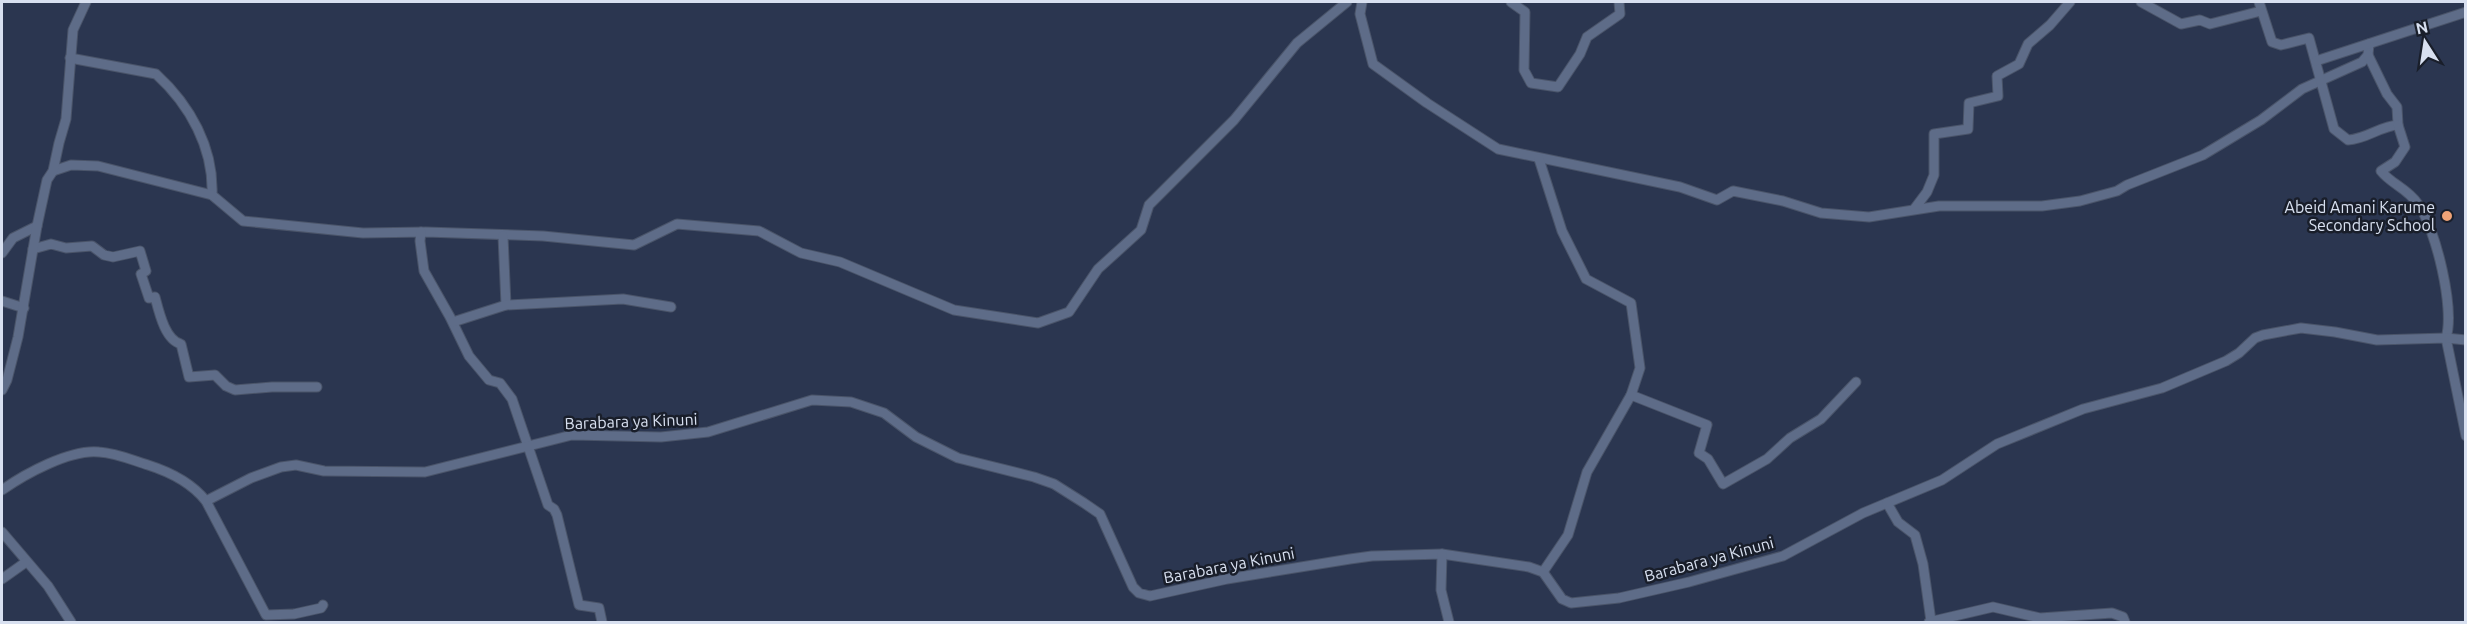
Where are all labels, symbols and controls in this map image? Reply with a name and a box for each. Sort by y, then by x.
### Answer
north arrow [2395,12,2455,72]
text: N [2414,17,2430,37]
place label: Abeid Amani Karume Secondary School [2285,198,2435,234]
marker: Abeid Amani Karume Secondary School [2440,209,2454,223]
street label: Barabara ya Kinuni [564,410,698,432]
street label: Barabara ya Kinuni [1642,533,1776,585]
street label: Barabara ya Kinuni [1162,543,1296,587]

